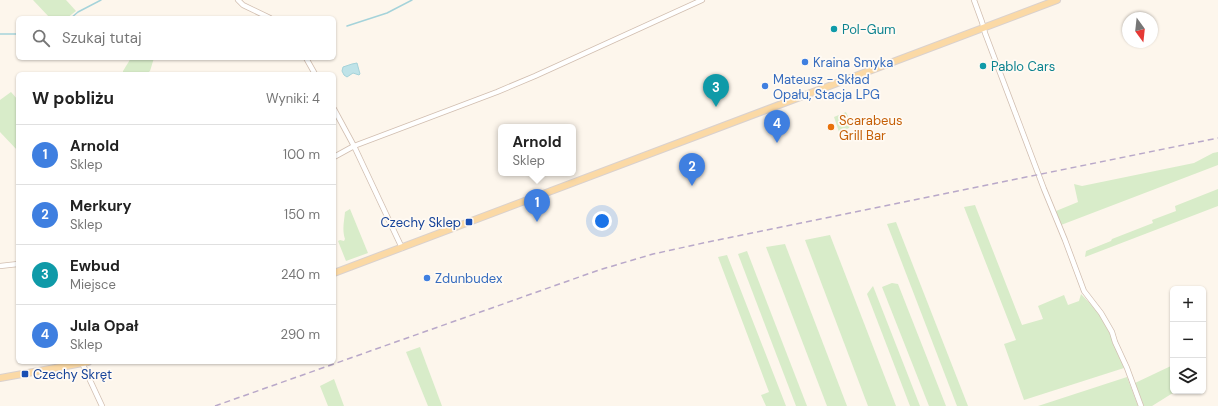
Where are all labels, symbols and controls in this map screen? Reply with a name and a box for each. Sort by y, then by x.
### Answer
north arrow [1122,12,1158,48]
search box [16,16,336,60]
place label: Pol-Gum [842,21,896,38]
marker: Pol-Gum [829,24,839,34]
icon: search [30,27,52,49]
text: Szukaj tutaj [62,28,142,48]
place label: Kraina Smyka [813,54,893,71]
marker: Kraina Smyka [800,57,810,67]
place label: Pablo Cars [991,58,1055,75]
marker: Pablo Cars [978,61,988,71]
place label: Mateusz - Skład Opału, Stacja LPG [773,71,880,103]
pin: 3 [703,74,729,107]
marker: Mateusz - Skład Opału, Stacja LPG [760,81,770,91]
text: W pobliżu [32,87,114,109]
text: Wyniki: 4 [266,90,320,107]
pin: 4 [764,110,790,143]
place label: Scarabeus Grill Bar [839,112,902,144]
marker: Scarabeus Grill Bar [826,122,836,132]
popup [498,124,576,176]
text: Arnold [512,132,562,152]
text: Arnold [70,136,119,156]
text: 1 [43,146,47,163]
text: 100 m [283,146,320,163]
text: Sklep [512,152,545,169]
pin: 2 [679,153,705,186]
text: Sklep [70,156,103,173]
pin: 1 [524,189,550,222]
text: Merkury [70,196,132,216]
text: 2 [41,206,49,223]
text: 150 m [284,206,320,223]
your location [592,211,612,231]
place label: Czechy Sklep [380,214,461,231]
text: Sklep [70,216,103,233]
marker: Czechy Sklep [464,217,474,227]
text: Ewbud [70,256,120,276]
text: 3 [41,266,49,283]
text: 240 m [281,266,320,283]
place label: Zdunbudex [435,270,503,287]
marker: Zdunbudex [422,273,432,283]
text: Miejsce [70,276,116,293]
map controls [1170,286,1206,394]
button: + [1170,286,1206,322]
text: Jula Opał [70,316,138,336]
button: − [1170,322,1206,358]
text: 4 [41,326,49,343]
text: 290 m [281,326,320,343]
text: Sklep [70,336,103,353]
button: layers [1170,358,1206,394]
place label: Czechy Skręt [33,366,112,383]
marker: Czechy Skręt [20,369,30,379]

